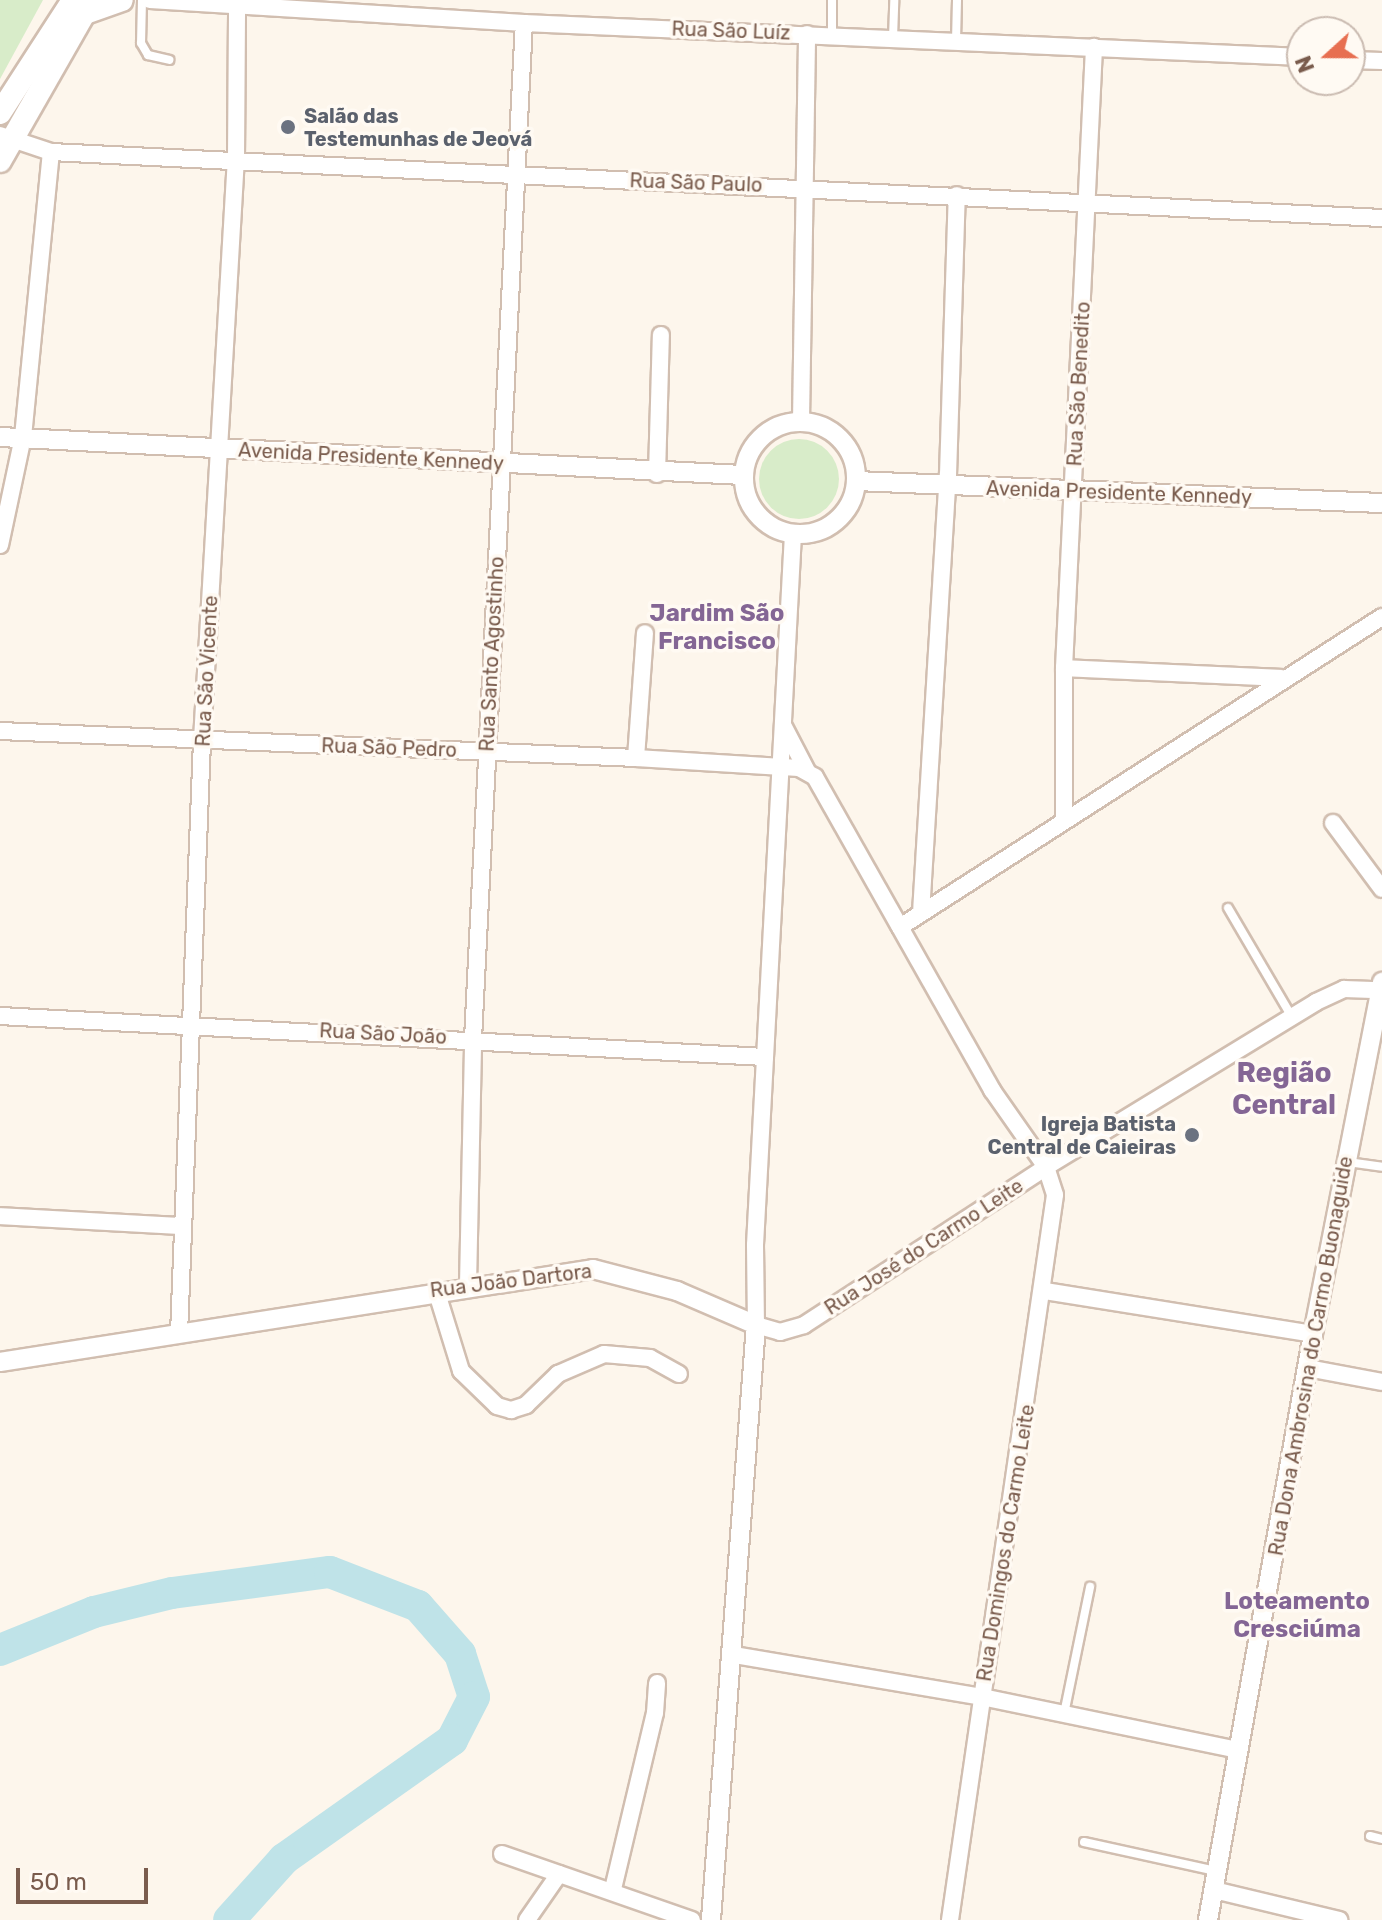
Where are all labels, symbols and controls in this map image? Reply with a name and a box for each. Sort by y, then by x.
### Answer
north arrow [1286,16,1366,96]
street label: Rua São Luíz [671,17,791,45]
text: N [1290,52,1320,76]
place label: Salão das Testemunhas de Jeová [304,104,532,151]
marker: Salão das Testemunhas de Jeová [279,118,297,136]
street label: Rua São Paulo [629,169,763,197]
street label: Rua São Benedito [1063,301,1095,467]
street label: Avenida Presidente Kennedy [238,438,504,476]
street label: Avenida Presidente Kennedy [986,476,1252,510]
street label: Rua Santo Agostinho [475,555,509,753]
street label: Rua São Vicente [191,594,223,748]
district label: Jardim São Francisco [650,600,784,656]
street label: Rua São Pedro [321,734,457,762]
street label: Rua São João [319,1019,447,1049]
district label: Região Central [1232,1056,1336,1122]
place label: Igreja Batista Central de Caieiras [988,1112,1176,1159]
marker: Igreja Batista Central de Caieiras [1183,1126,1201,1144]
street label: Rua Dona Ambrosina do Carmo Buonaguide [1264,1154,1358,1558]
street label: Rua José do Carmo Leite [820,1174,1028,1320]
street label: Rua João Dartora [429,1259,593,1303]
street label: Rua Domingos do Carmo Leite [972,1403,1040,1683]
district label: Loteamento Cresciúma [1224,1588,1370,1644]
scale bar [20,1852,152,1902]
text: 50 m [30,1868,87,1896]

